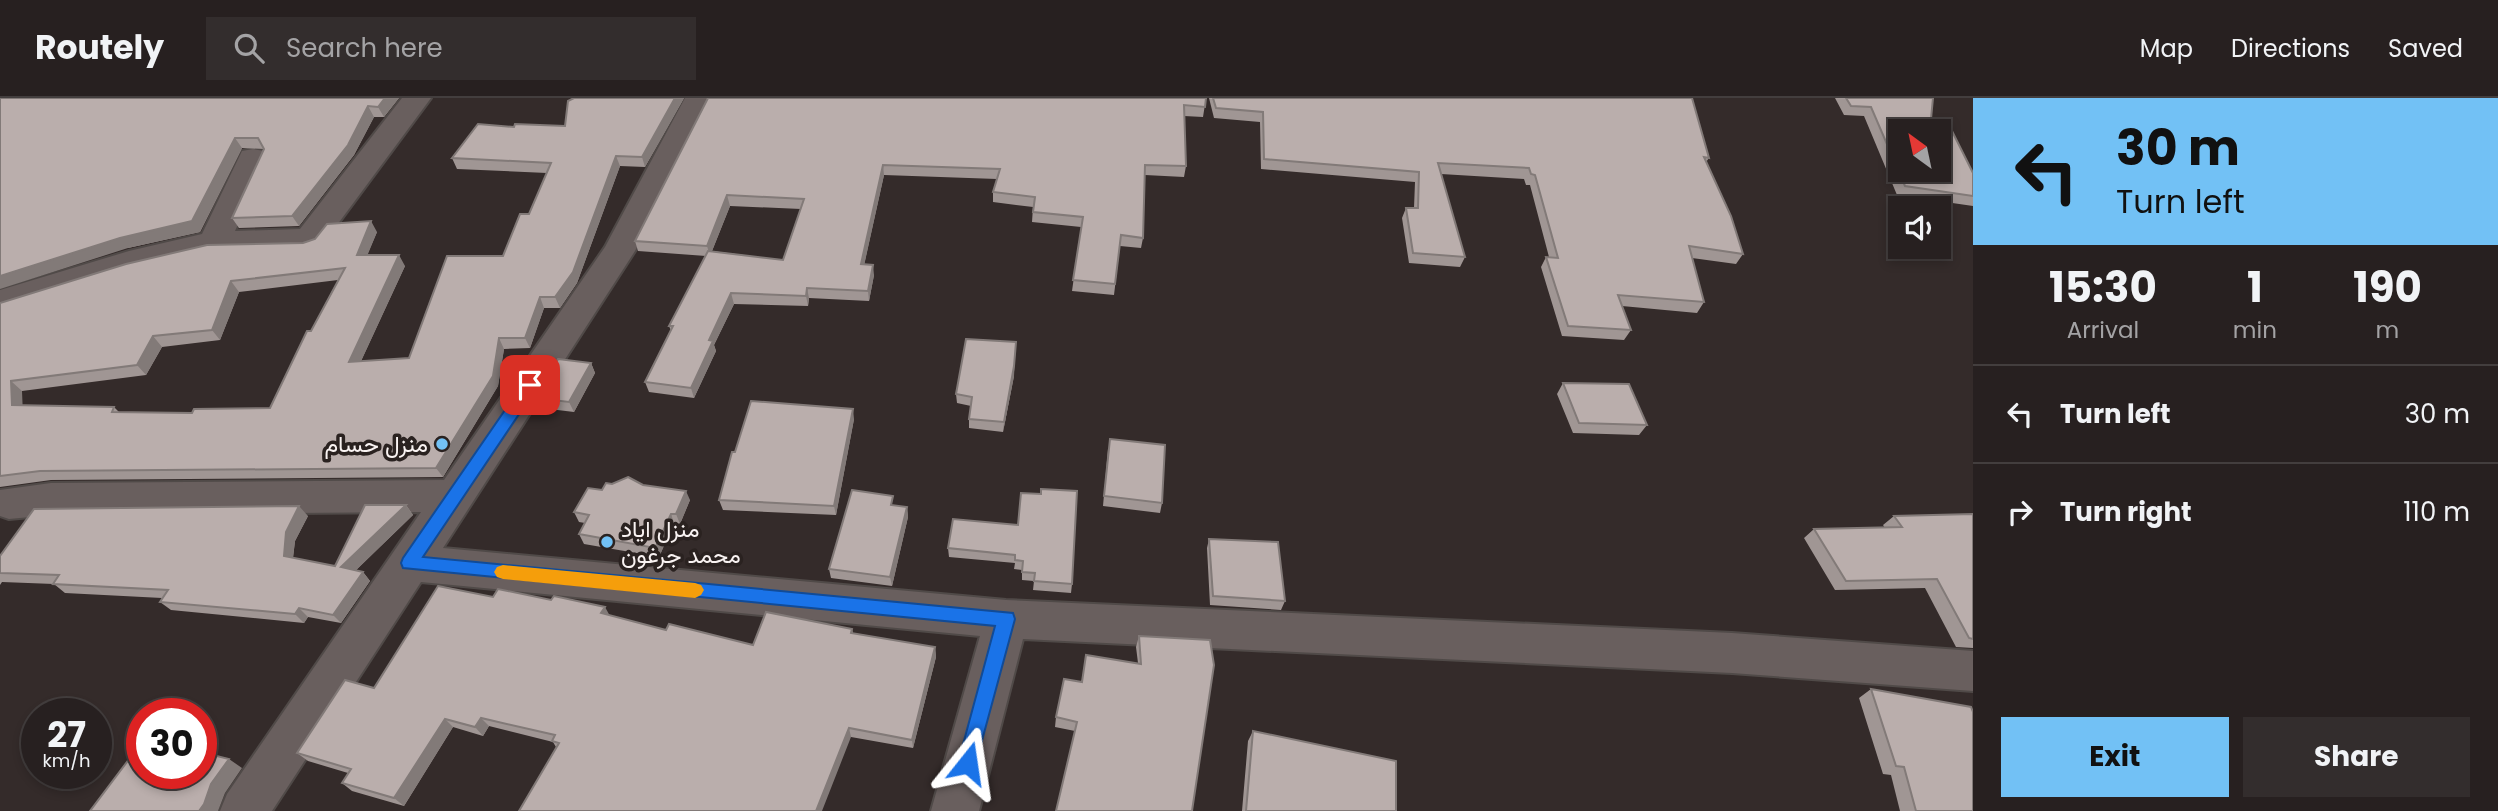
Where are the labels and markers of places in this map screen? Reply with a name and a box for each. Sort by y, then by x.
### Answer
pin [500,355,560,415]
place label: منزل حسام [324,428,428,460]
marker: منزل حسام [434,436,450,452]
place label: منزل اياد محمد جرغون [621,513,741,571]
marker: منزل اياد محمد جرغون [599,534,615,550]

